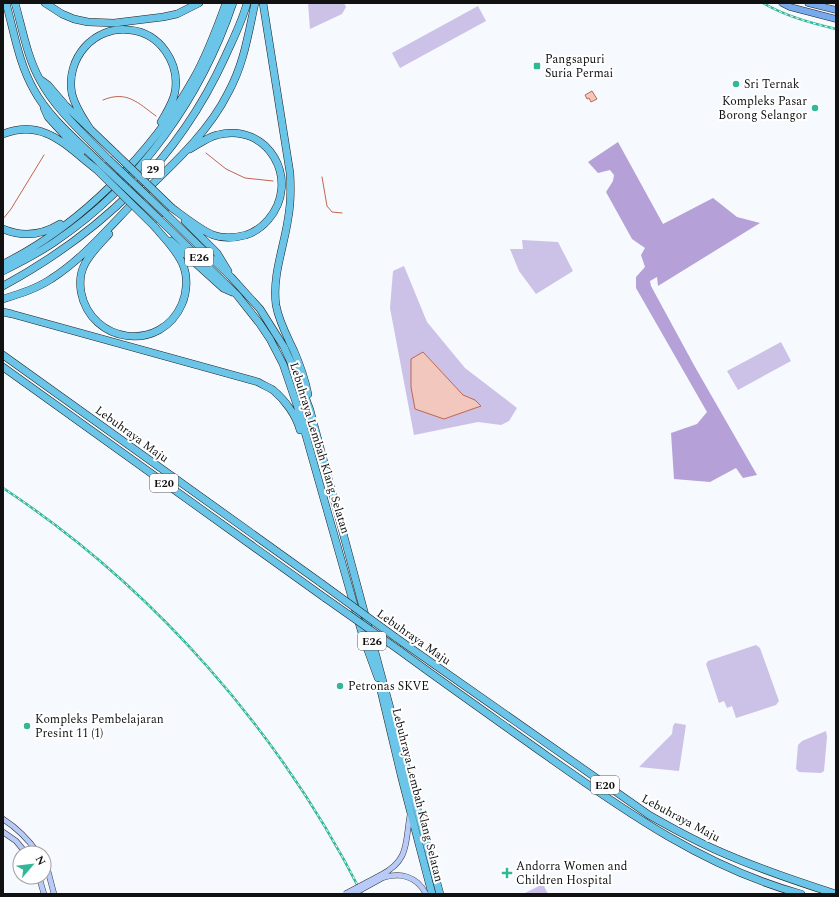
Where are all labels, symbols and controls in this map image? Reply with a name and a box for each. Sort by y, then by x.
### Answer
place label: Pangsapuri Suria Permai [545,50,614,83]
marker: Pangsapuri Suria Permai [532,61,542,71]
place label: Sri Ternak [744,75,800,94]
marker: Sri Ternak [731,79,741,89]
place label: Kompleks Pasar Borong Selangor [718,92,807,125]
marker: Kompleks Pasar Borong Selangor [810,103,820,113]
road number: 29 [142,160,164,178]
road number: E26 [185,248,213,266]
street label: Lebuhraya Lembah Klang Selatan [284,360,355,536]
street label: Lebuhraya Maju [91,401,173,468]
road number: E20 [150,474,178,492]
street label: Lebuhraya Maju [373,605,455,670]
road number: E26 [358,632,386,650]
place label: Petronas SKVE [348,677,429,696]
marker: Petronas SKVE [335,681,345,691]
street label: Lebuhraya Lembah Klang Selatan [387,706,448,884]
place label: Kompleks Pembelajaran Presint 11 (1) [35,710,164,743]
marker: Kompleks Pembelajaran Presint 11 (1) [22,721,32,731]
road number: E20 [591,776,619,794]
street label: Lebuhraya Maju [638,790,724,847]
north arrow [12,845,52,885]
text: N [31,853,50,869]
place label: Andorra Women and Children Hospital [516,857,628,890]
marker: Andorra Women and Children Hospital [501,867,513,879]

